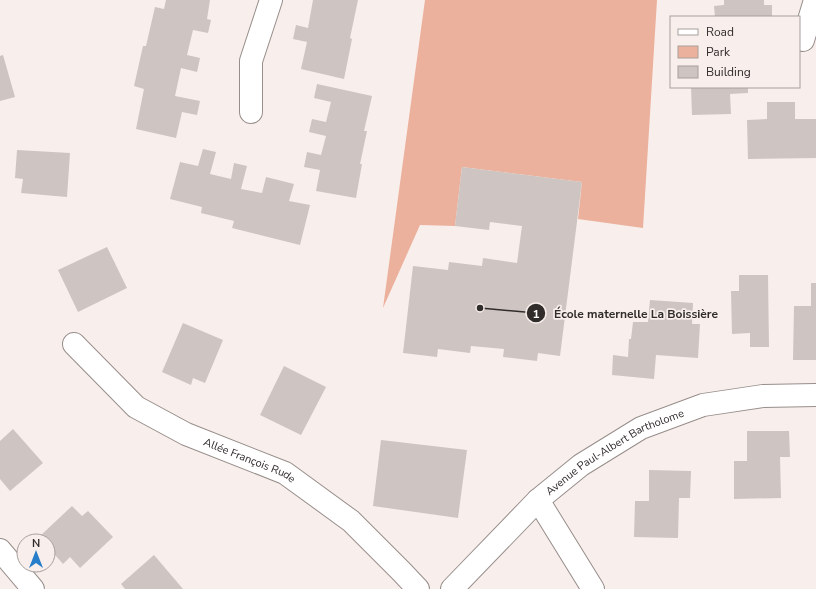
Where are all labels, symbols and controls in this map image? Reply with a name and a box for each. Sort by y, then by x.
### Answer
legend [670,16,800,88]
text: Road [706,24,734,40]
text: Park [706,44,731,60]
text: Building [706,64,751,80]
callout: École maternelle La Boissière [526,301,726,325]
text: 1 [532,306,540,322]
text: École maternelle La Boissière [554,306,718,322]
street label: Avenue Paul-Albert Bartholome [542,405,686,499]
street label: Allée François Rude [201,434,299,486]
north arrow [16,533,56,573]
text: N [32,536,40,551]

